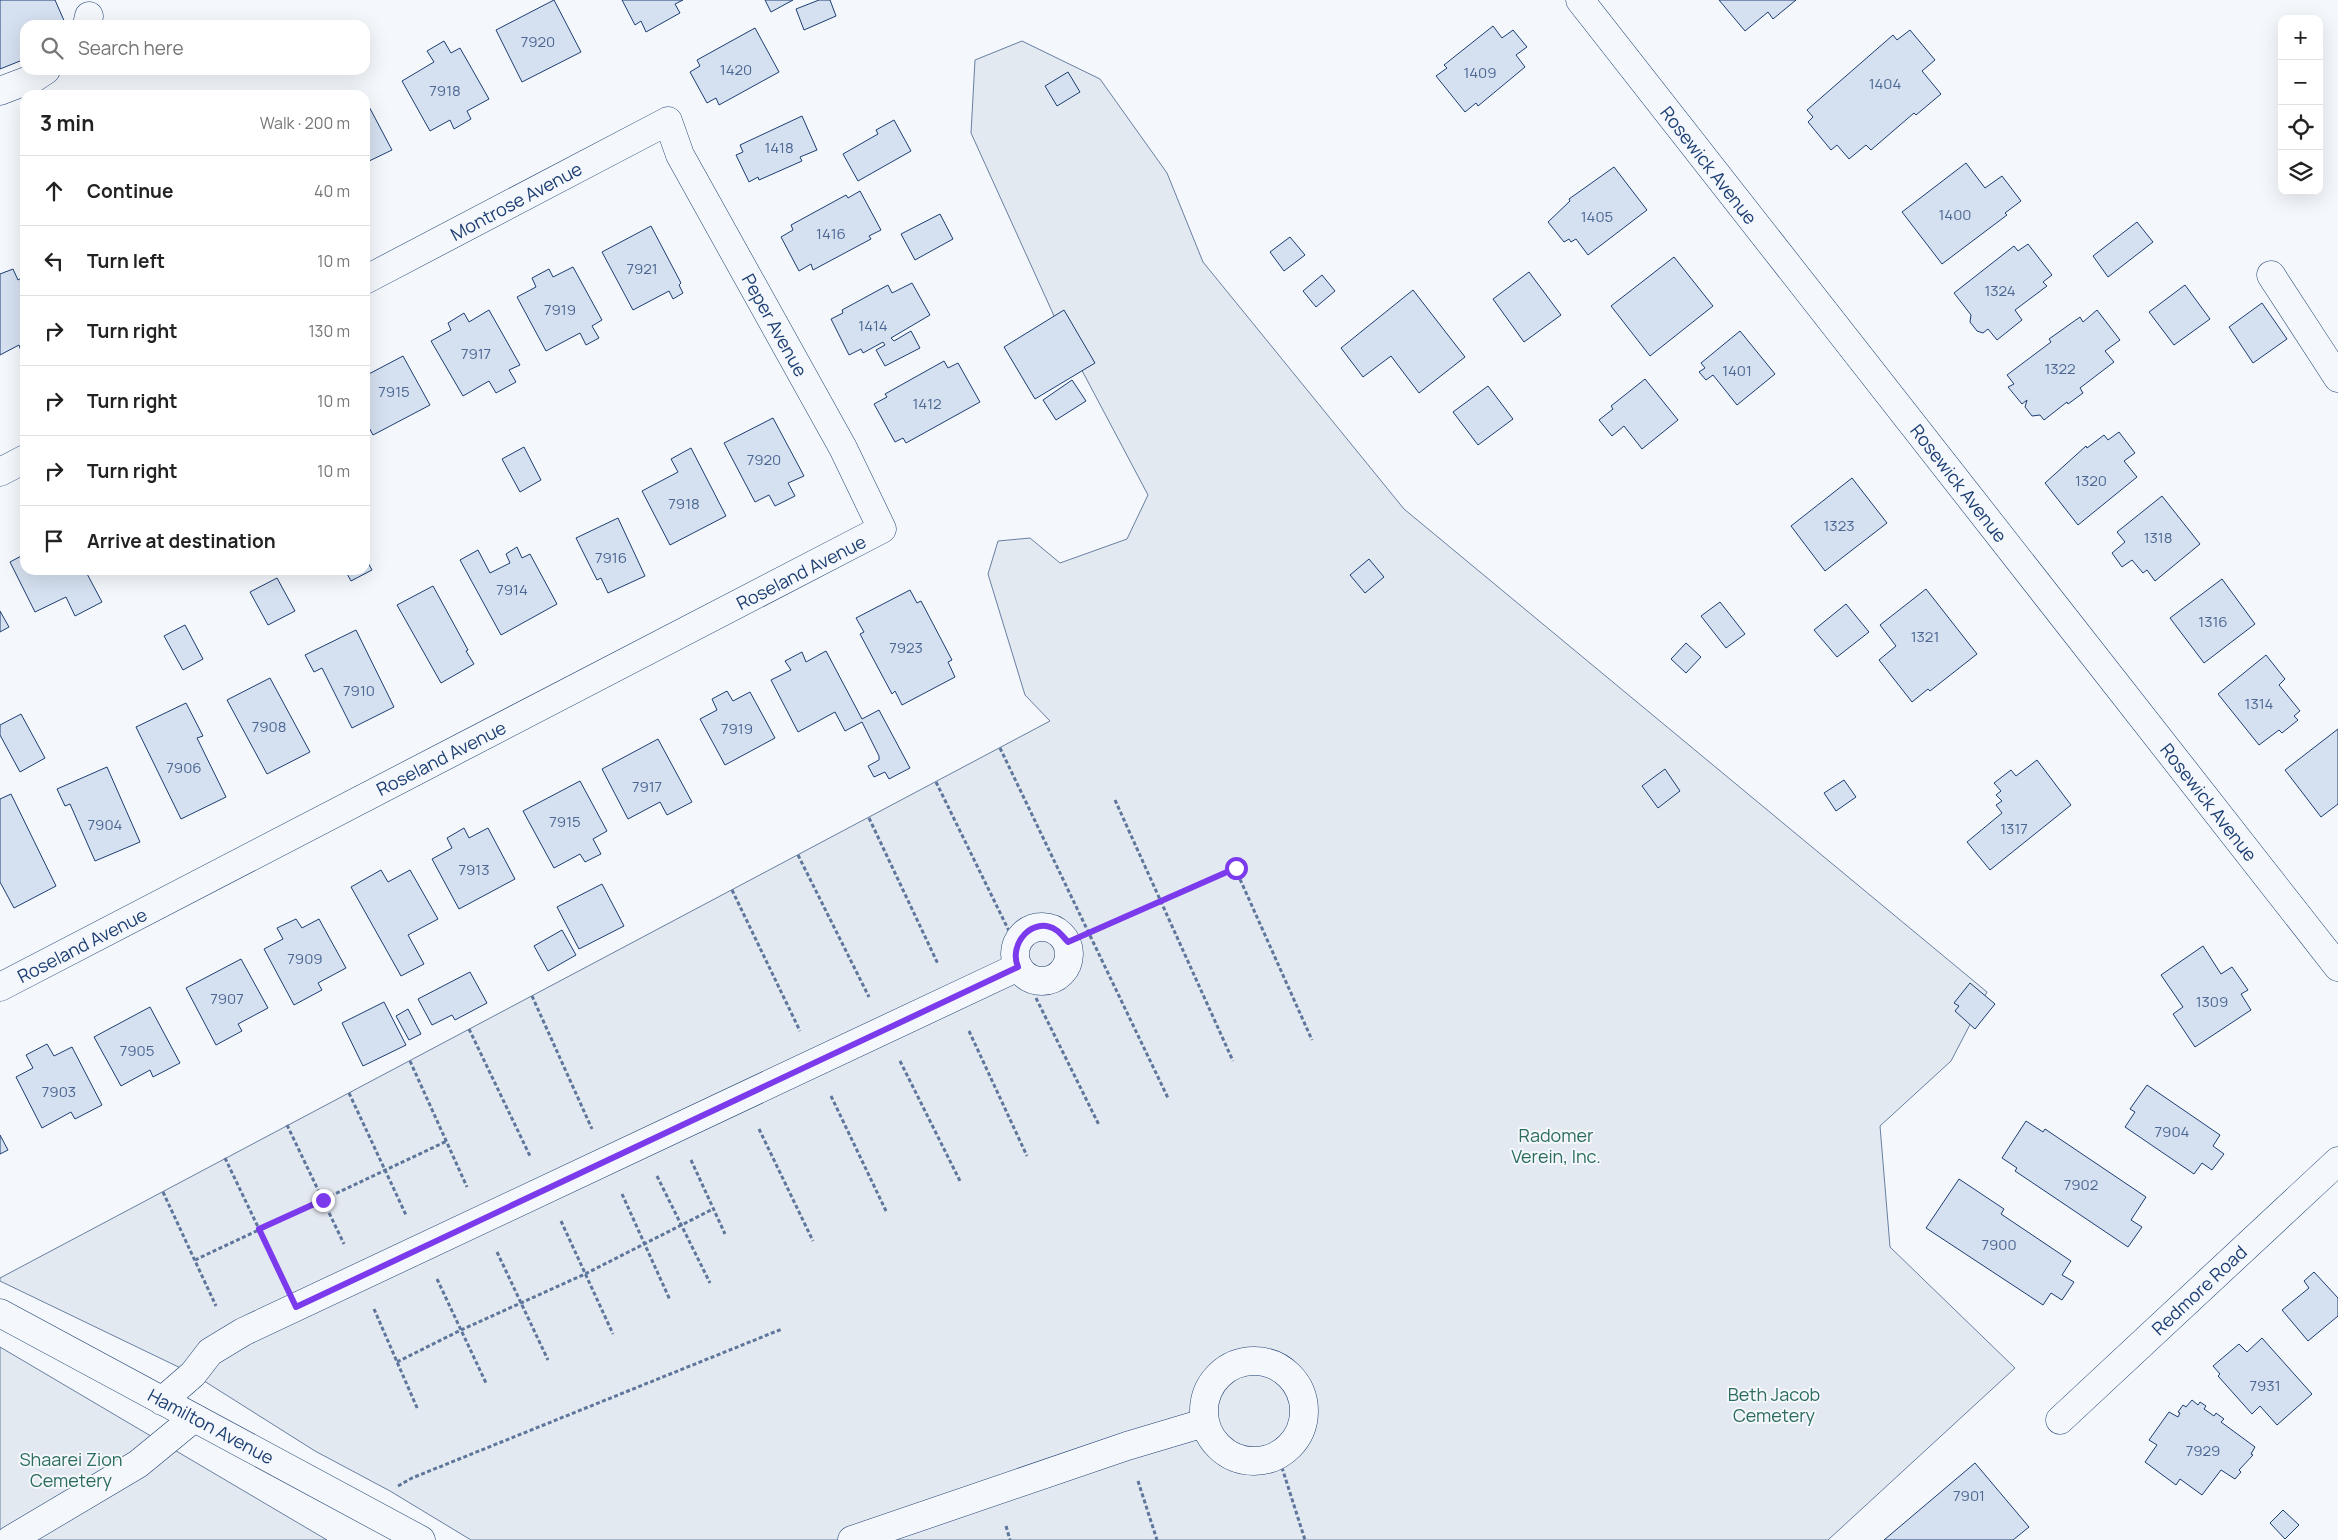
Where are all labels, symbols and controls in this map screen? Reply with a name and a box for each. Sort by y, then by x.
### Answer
map controls [2278,15,2323,195]
button: + [2278,15,2323,60]
search box [20,20,370,75]
house number: 7920 [521,31,555,52]
icon: search [38,34,66,62]
text: Search here [78,35,184,61]
house number: 1420 [720,59,752,80]
button: − [2278,60,2323,105]
house number: 1409 [1463,62,1497,83]
house number: 1404 [1869,73,1901,94]
house number: 7918 [429,80,461,101]
street label: Rosewick Avenue [1655,101,1763,229]
button: locate [2278,105,2323,150]
text: 3 min [40,109,94,137]
text: Walk · 200 m [260,112,350,134]
house number: 1418 [764,137,794,158]
button: layers [2278,150,2323,195]
street label: Montrose Avenue [446,156,586,246]
icon: ahead [40,177,68,205]
text: Continue [87,178,173,204]
text: 40 m [314,180,350,202]
house number: 1400 [1939,204,1972,225]
house number: 1405 [1581,206,1613,227]
house number: 1416 [816,223,846,244]
icon: left [40,247,68,275]
text: Turn left [87,248,165,274]
text: 10 m [317,250,350,272]
house number: 7921 [626,258,658,279]
street label: Peper Avenue [737,269,813,381]
house number: 1324 [1984,280,2016,301]
house number: 7919 [544,299,576,320]
house number: 1414 [858,315,888,336]
icon: right [40,317,68,345]
text: Turn right [87,318,177,344]
text: 130 m [308,320,350,342]
house number: 7917 [461,343,491,364]
house number: 1322 [2044,358,2076,379]
house number: 1401 [1722,360,1752,381]
house number: 7915 [378,381,410,402]
icon: right [40,387,68,415]
text: Turn right [87,388,177,414]
text: 10 m [317,390,350,412]
house number: 1412 [912,393,942,414]
street label: Rosewick Avenue [1905,419,2013,547]
house number: 7920 [747,449,781,470]
icon: right [40,457,68,485]
text: Turn right [87,458,177,484]
text: 10 m [317,460,350,482]
house number: 1320 [2075,470,2107,491]
house number: 7918 [668,493,700,514]
house number: 1323 [1824,515,1855,536]
icon: arrive [40,527,68,555]
house number: 1318 [2144,527,2172,548]
text: Arrive at destination [87,528,276,554]
street label: Roseland Avenue [732,529,870,615]
house number: 7916 [595,547,627,568]
house number: 7914 [496,579,528,600]
house number: 1316 [2198,611,2228,632]
house number: 1321 [1911,626,1939,647]
house number: 7923 [889,637,923,658]
house number: 7910 [343,680,375,701]
house number: 1314 [2245,693,2274,714]
street label: Roseland Avenue [372,715,510,801]
house number: 7908 [252,716,286,737]
house number: 7919 [721,718,753,739]
street label: Rosewick Avenue [2155,738,2263,866]
house number: 7906 [166,757,202,778]
house number: 7917 [632,776,662,797]
house number: 7915 [549,811,581,832]
house number: 7904 [88,814,123,835]
house number: 1317 [2000,818,2028,839]
route start [1225,857,1248,880]
house number: 7913 [459,859,489,880]
street label: Roseland Avenue [13,902,151,988]
house number: 7909 [287,948,323,969]
house number: 7907 [210,988,244,1009]
house number: 1309 [2196,991,2228,1012]
house number: 7905 [120,1040,154,1061]
house number: 7903 [42,1081,76,1102]
house number: 7904 [2155,1121,2190,1142]
park label: Radomer Verein, Inc. [1511,1123,1601,1168]
house number: 7902 [2064,1174,2098,1195]
route end [312,1189,335,1212]
house number: 7900 [1981,1234,2017,1255]
street label: Redmore Road [2146,1240,2252,1340]
house number: 7931 [2250,1375,2280,1396]
park label: Beth Jacob Cemetery [1728,1382,1820,1427]
street label: Hamilton Avenue [144,1383,278,1469]
house number: 7929 [2186,1440,2220,1461]
park label: Shaarei Zion Cemetery [19,1447,123,1492]
house number: 7901 [1953,1485,1985,1506]

